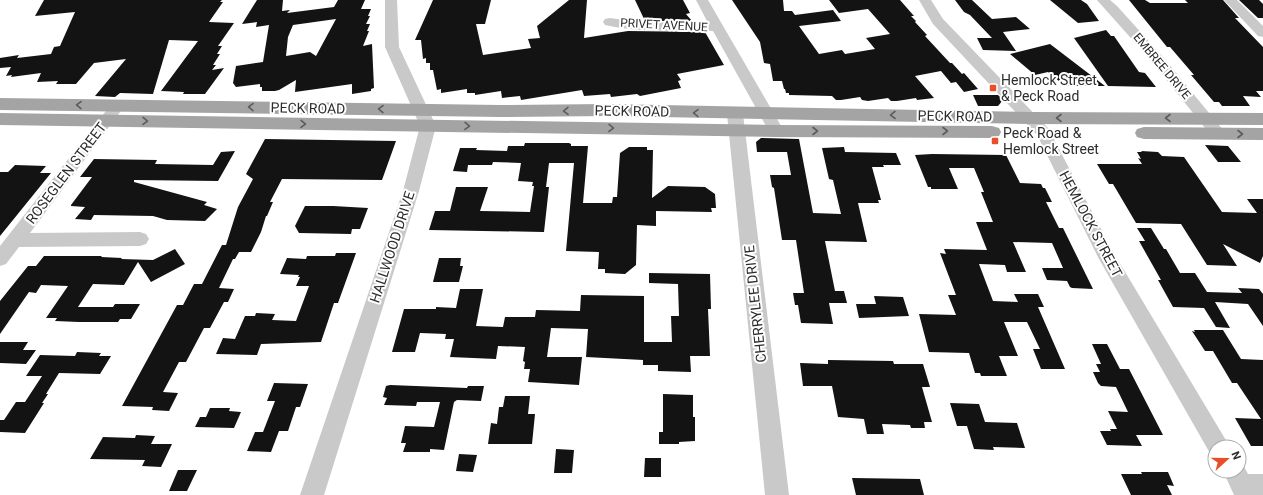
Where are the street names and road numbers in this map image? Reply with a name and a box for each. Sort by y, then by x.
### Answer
street label: PRIVET AVENUE [620,16,708,34]
street label: EMBREE DRIVE [1130,30,1194,102]
street label: PECK ROAD [271,99,345,117]
street label: PECK ROAD [595,102,669,120]
street label: PECK ROAD [918,107,992,125]
street label: ROSEGLEN STREET [23,119,110,227]
street label: HEMLOCK STREET [1056,168,1126,280]
street label: HALLWOOD DRIVE [366,189,418,305]
street label: CHERRYLEE DRIVE [741,245,769,363]

